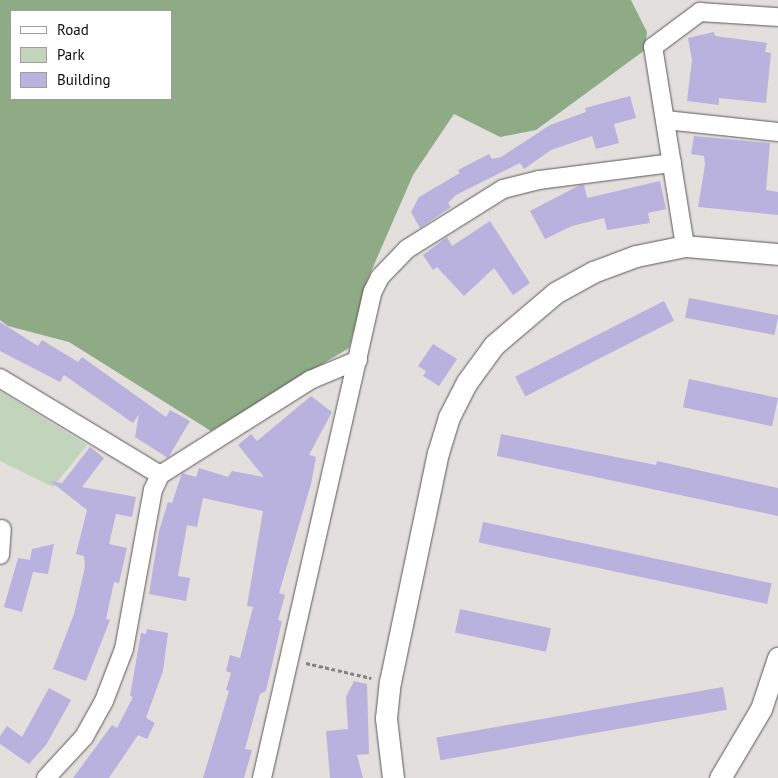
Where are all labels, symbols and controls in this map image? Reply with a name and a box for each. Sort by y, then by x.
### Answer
legend [10,10,172,100]
text: Road [57,20,89,39]
text: Park [57,45,85,64]
text: Building [57,70,111,89]

